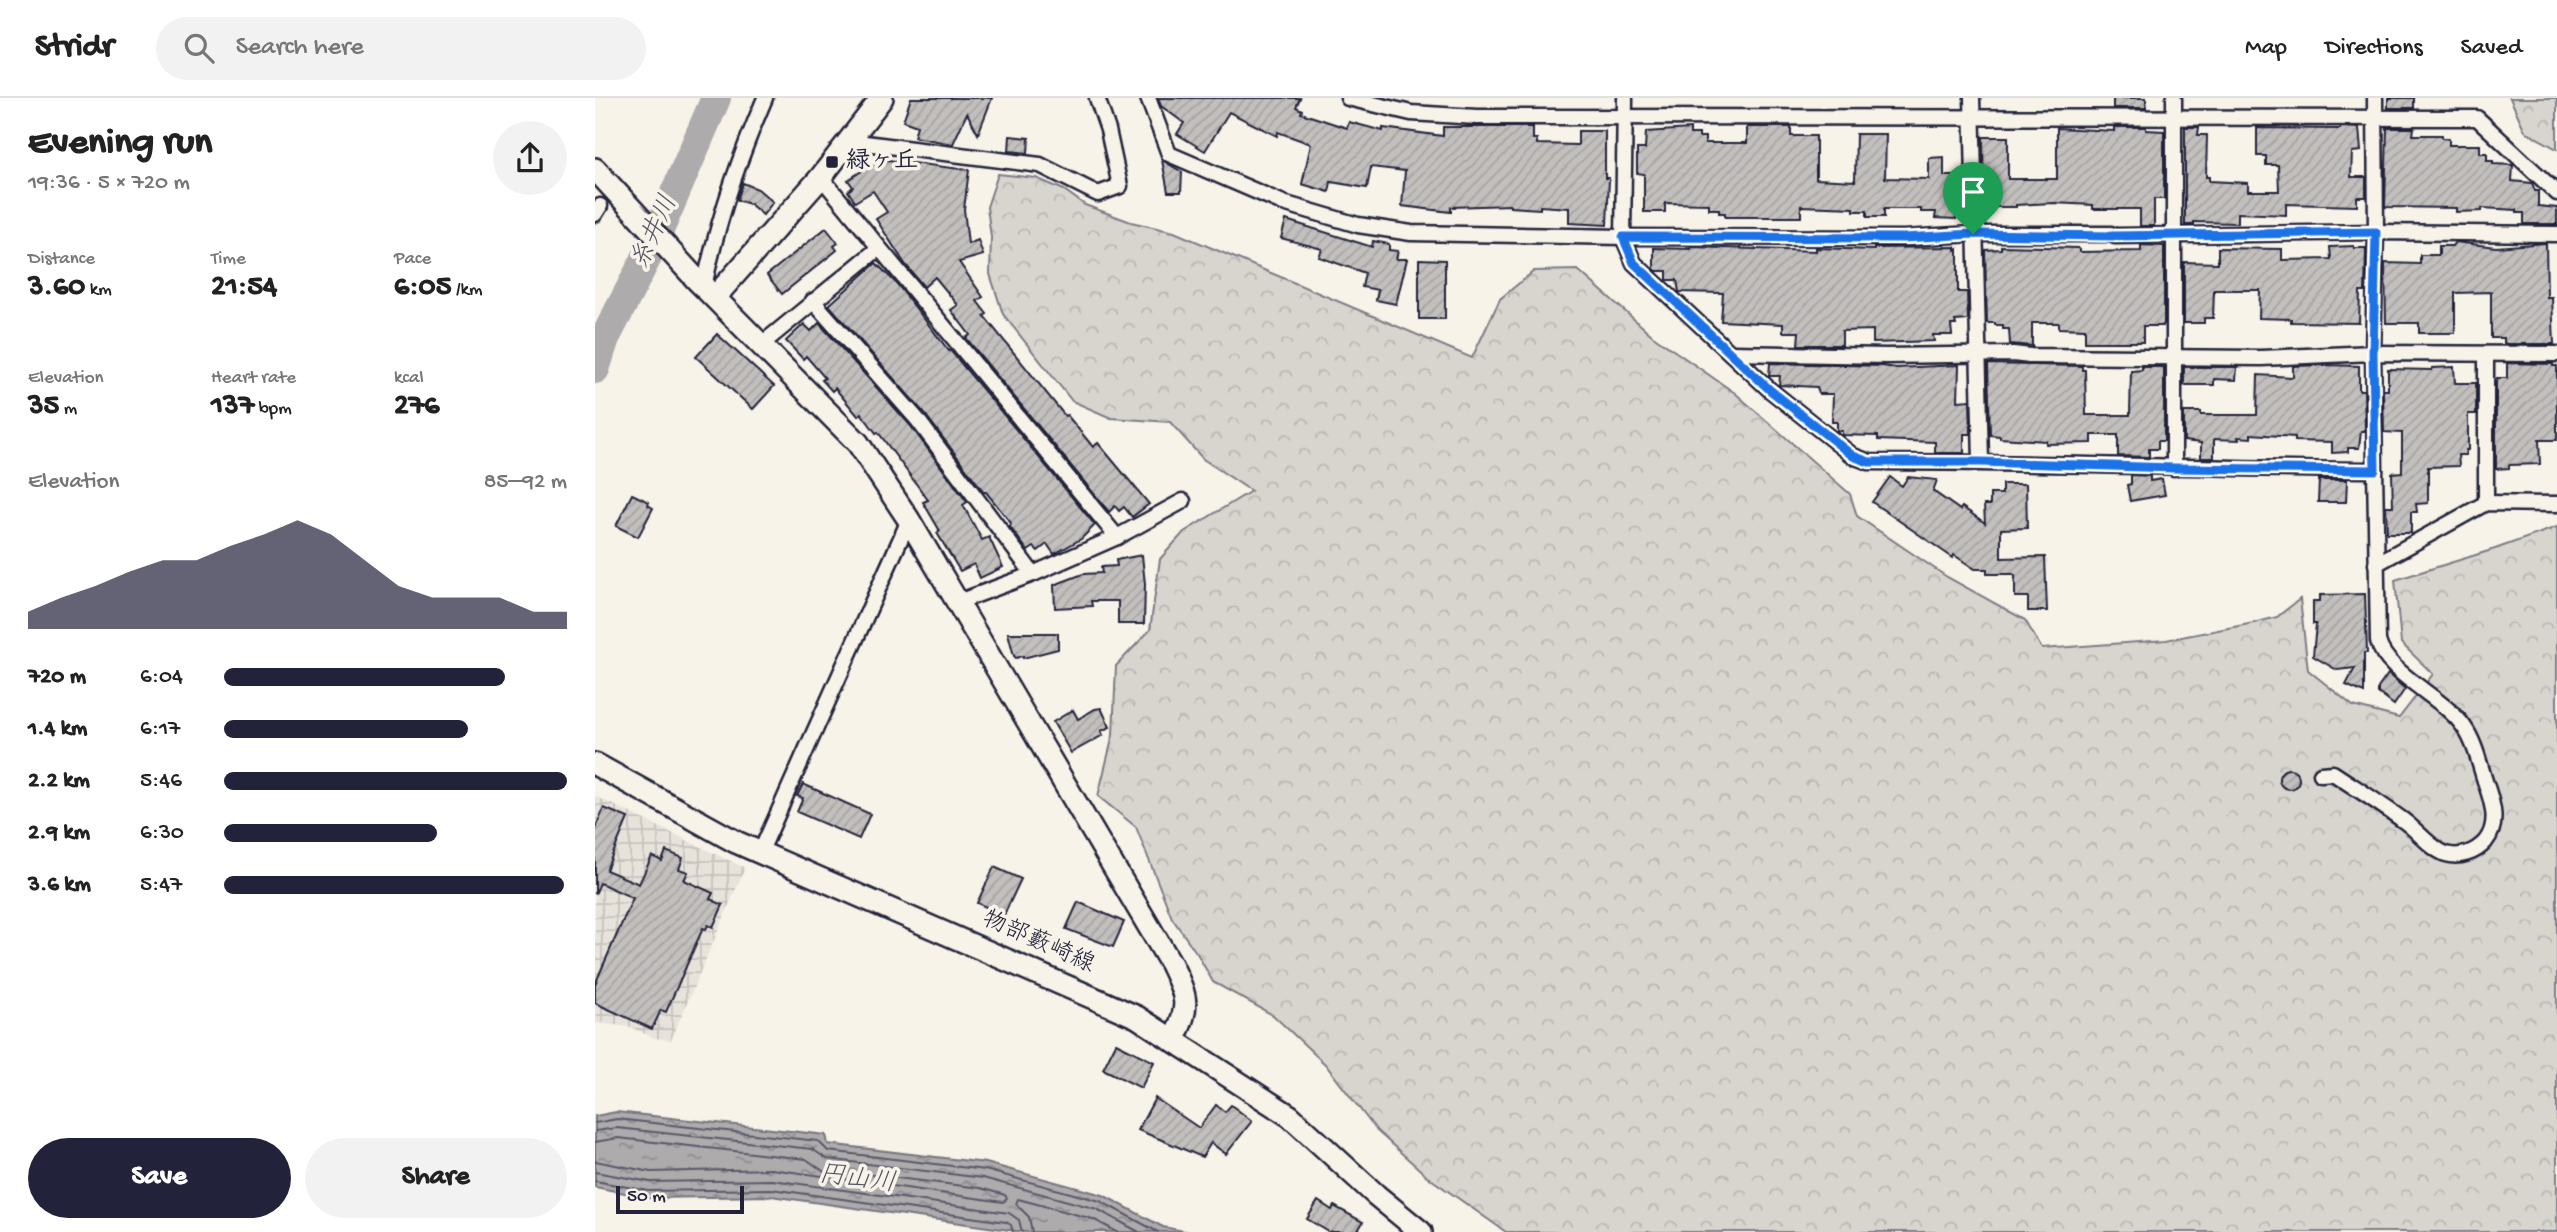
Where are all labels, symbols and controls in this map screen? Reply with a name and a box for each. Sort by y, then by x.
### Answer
search box [156,17,646,80]
text: Stridr [35,29,114,67]
icon: search [180,29,218,67]
text: Search here [236,33,364,64]
text: Map [2245,34,2287,63]
text: Directions [2325,34,2423,63]
text: Saved [2461,34,2522,63]
button: share [493,121,567,195]
text: Evening run [28,122,212,166]
place label: 緑ヶ丘 [846,148,918,177]
marker: 緑ヶ丘 [824,154,840,170]
pin [1943,162,2003,234]
text: 19:36 · 5 × 720 m [28,170,190,197]
icon: arrive [1954,173,1992,211]
water label: 糸井川 [624,190,686,275]
text: Distance [28,248,95,271]
text: Time [211,248,246,271]
text: Pace [394,248,431,271]
text: 3.60 [28,271,85,306]
text: 21:54 [211,271,277,306]
text: 6:05 [394,271,451,306]
text: km [85,279,112,302]
text: /km [451,279,482,302]
text: Elevation [28,367,104,390]
text: Heart rate [211,367,296,390]
text: kcal [394,367,424,390]
text: 35 [28,390,59,425]
text: 137 [211,390,254,425]
text: 276 [394,390,440,425]
text: m [59,398,77,421]
text: bpm [254,398,292,421]
text: Elevation [28,469,119,496]
text: 85–92 m [484,469,567,496]
text: 720 m [28,664,86,691]
text: 6:04 [140,664,183,691]
text: 1.4 km [28,716,87,743]
text: 6:17 [140,716,180,743]
text: 2.2 km [28,768,90,795]
text: 5:46 [140,768,182,795]
text: 2.9 km [28,820,90,847]
text: 6:30 [140,820,184,847]
text: 3.6 km [28,872,91,899]
text: 5:47 [140,872,182,899]
street label: 物部藪崎線 [977,904,1099,981]
button: Save [28,1138,291,1218]
button: Share [305,1138,567,1218]
water label: 円山川 [816,1161,898,1201]
scale bar [616,1183,744,1215]
text: 50 m [627,1186,666,1209]

